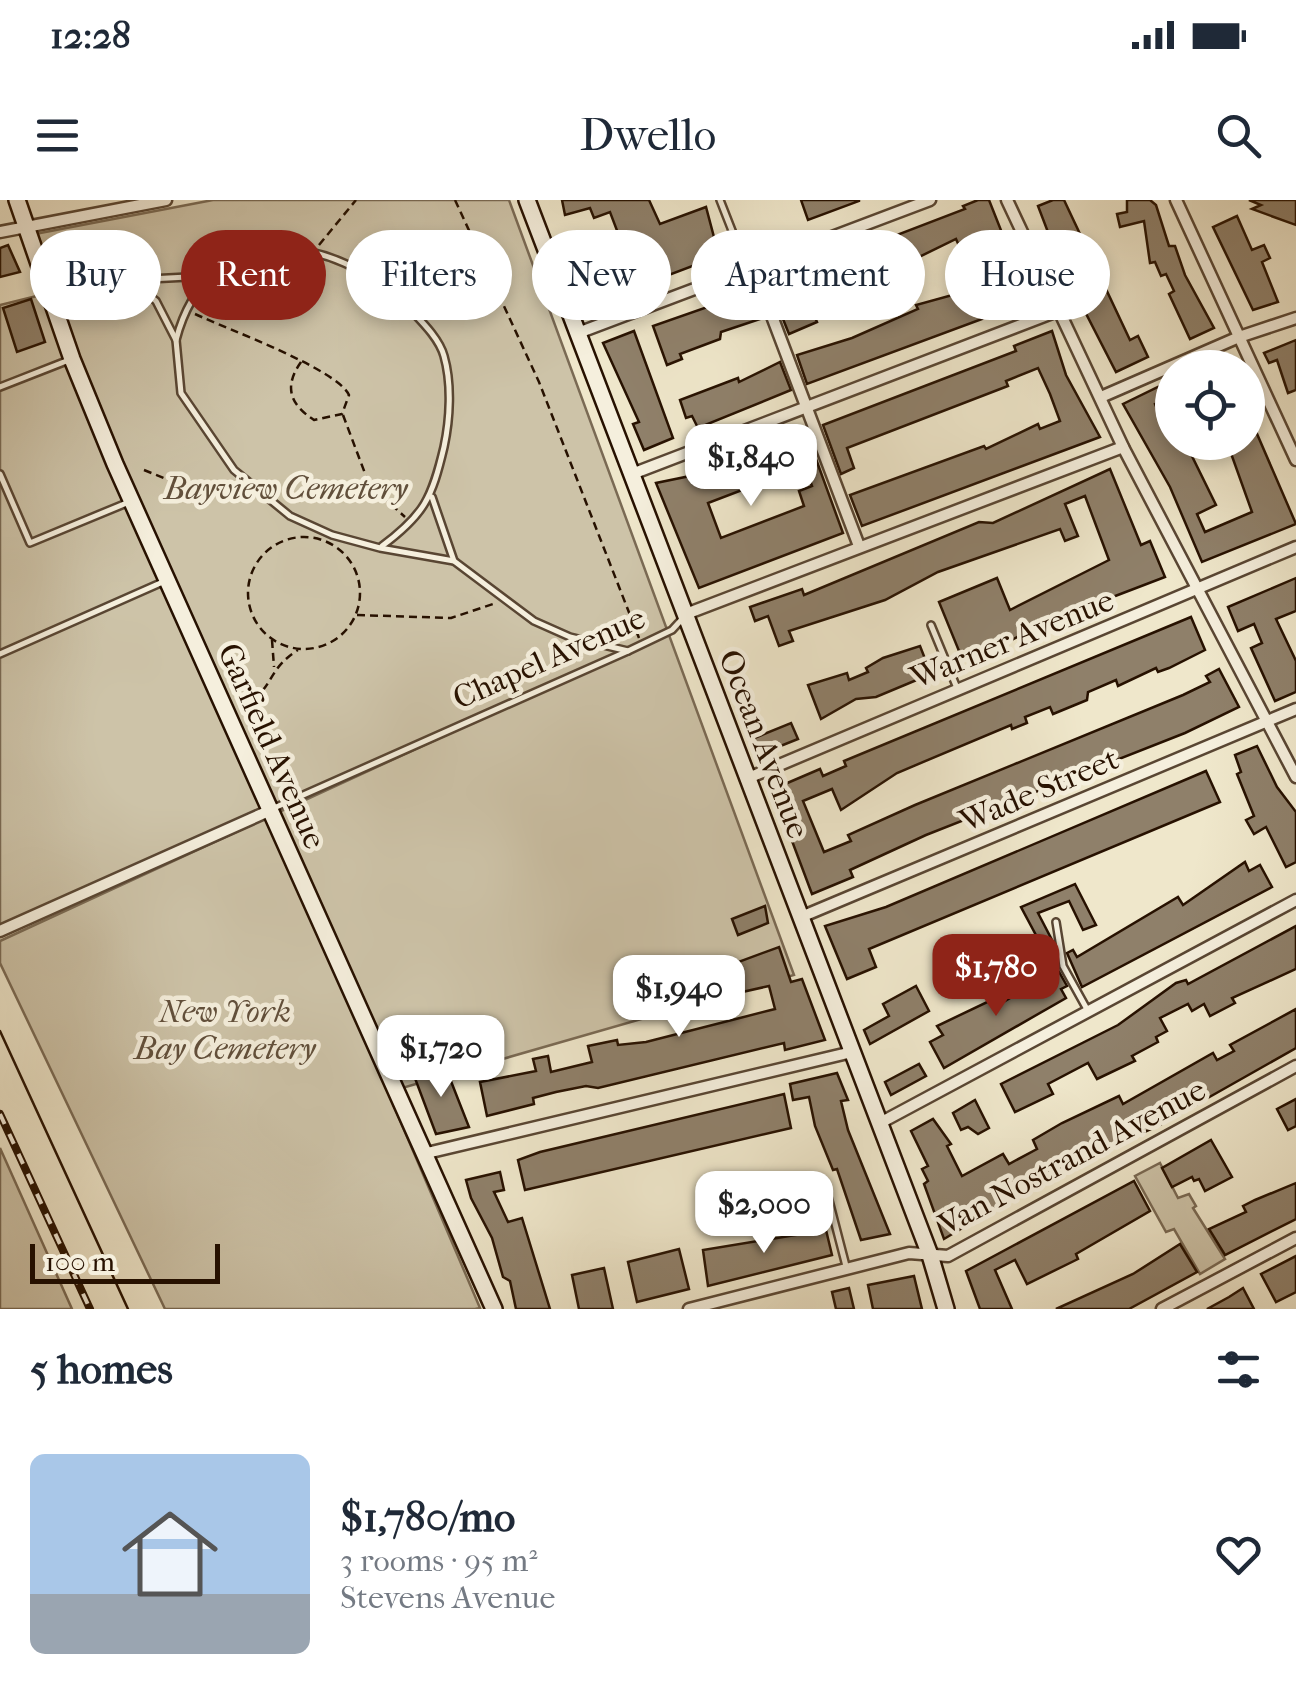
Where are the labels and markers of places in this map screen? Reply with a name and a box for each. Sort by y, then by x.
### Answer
pin: $1,840 [670,424,832,509]
pin: $1,780 [915,934,1077,1019]
pin: $1,940 [598,955,760,1040]
pin: $1,720 [360,1015,522,1100]
pin: $2,000 [683,1171,845,1256]

